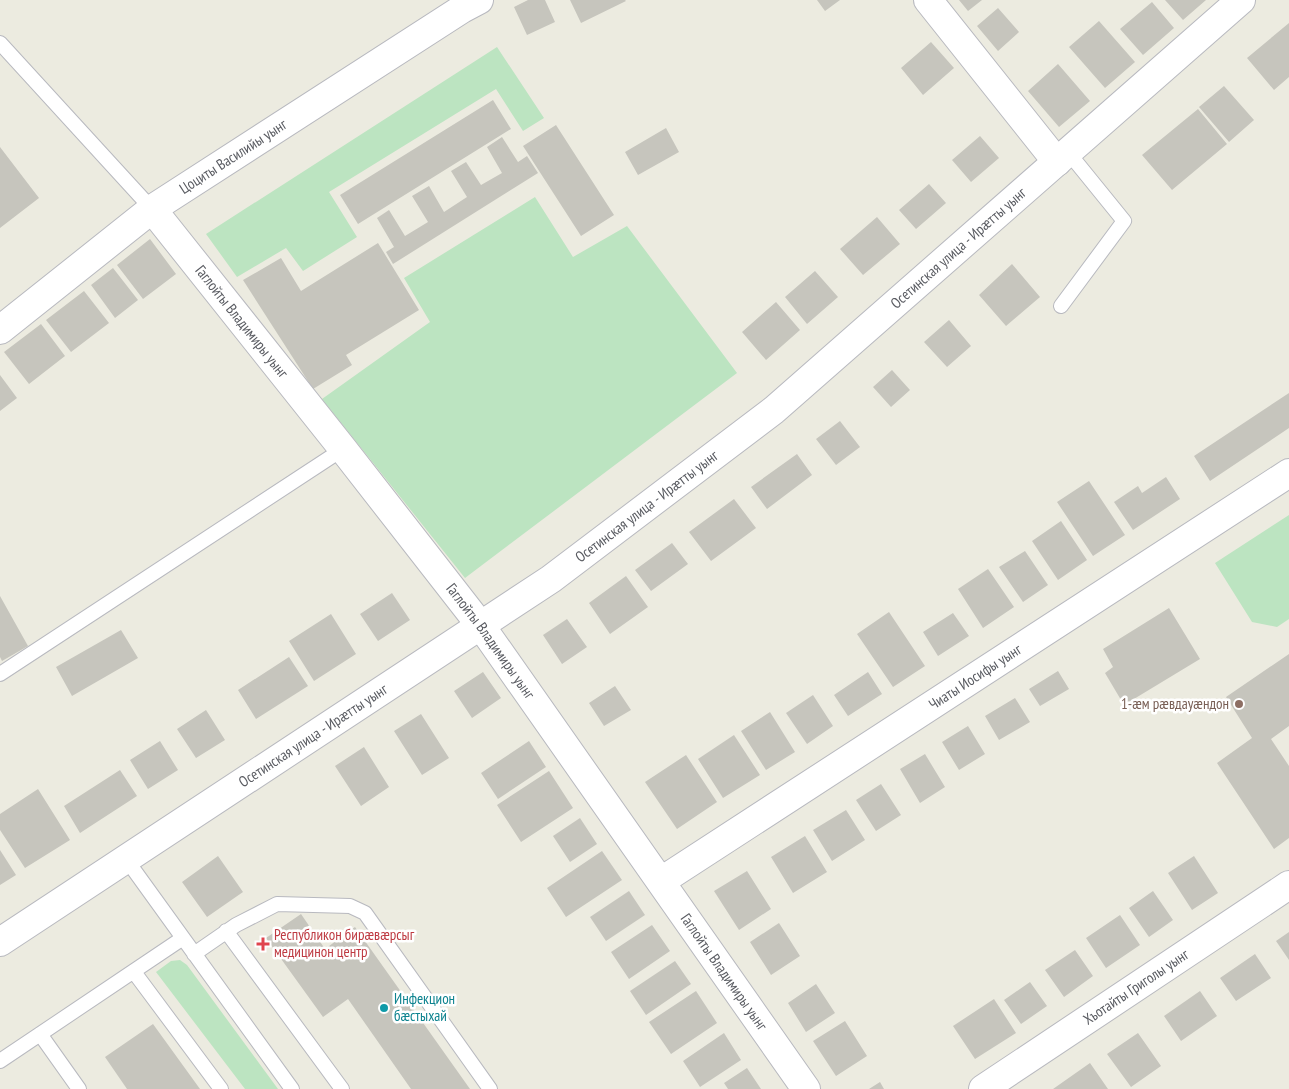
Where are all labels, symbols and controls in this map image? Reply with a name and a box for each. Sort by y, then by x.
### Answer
street label: Цоциты Василийы уынг [176,114,291,198]
street label: Осетинская улица - Ирæтты уынг [886,183,1030,312]
street label: Гаглойты Владимиры уынг [191,261,293,382]
street label: Осетинская улица - Ирæтты уынг [571,445,722,566]
street label: Гаглойты Владимиры уынг [442,579,540,703]
street label: Чиаты Иосифы уынг [925,639,1025,714]
street label: Осетинская улица - Ирæтты уынг [235,679,391,791]
place label: 1-æм рӕвдауӕндон [1121,694,1229,713]
marker: 1-æм рӕвдауӕндон [1233,698,1245,710]
street label: Гаглойты Владимиры уынг [677,910,772,1034]
place label: Республикон бирæвæрсыг медицинон центр [274,925,415,961]
marker: Республикон бирæвæрсыг медицинон центр [256,937,270,951]
street label: Хъотайты Григолы уынг [1079,944,1193,1028]
place label: Инфекцион бæстыхай [394,989,455,1025]
marker: Инфекцион бæстыхай [378,1002,390,1014]

